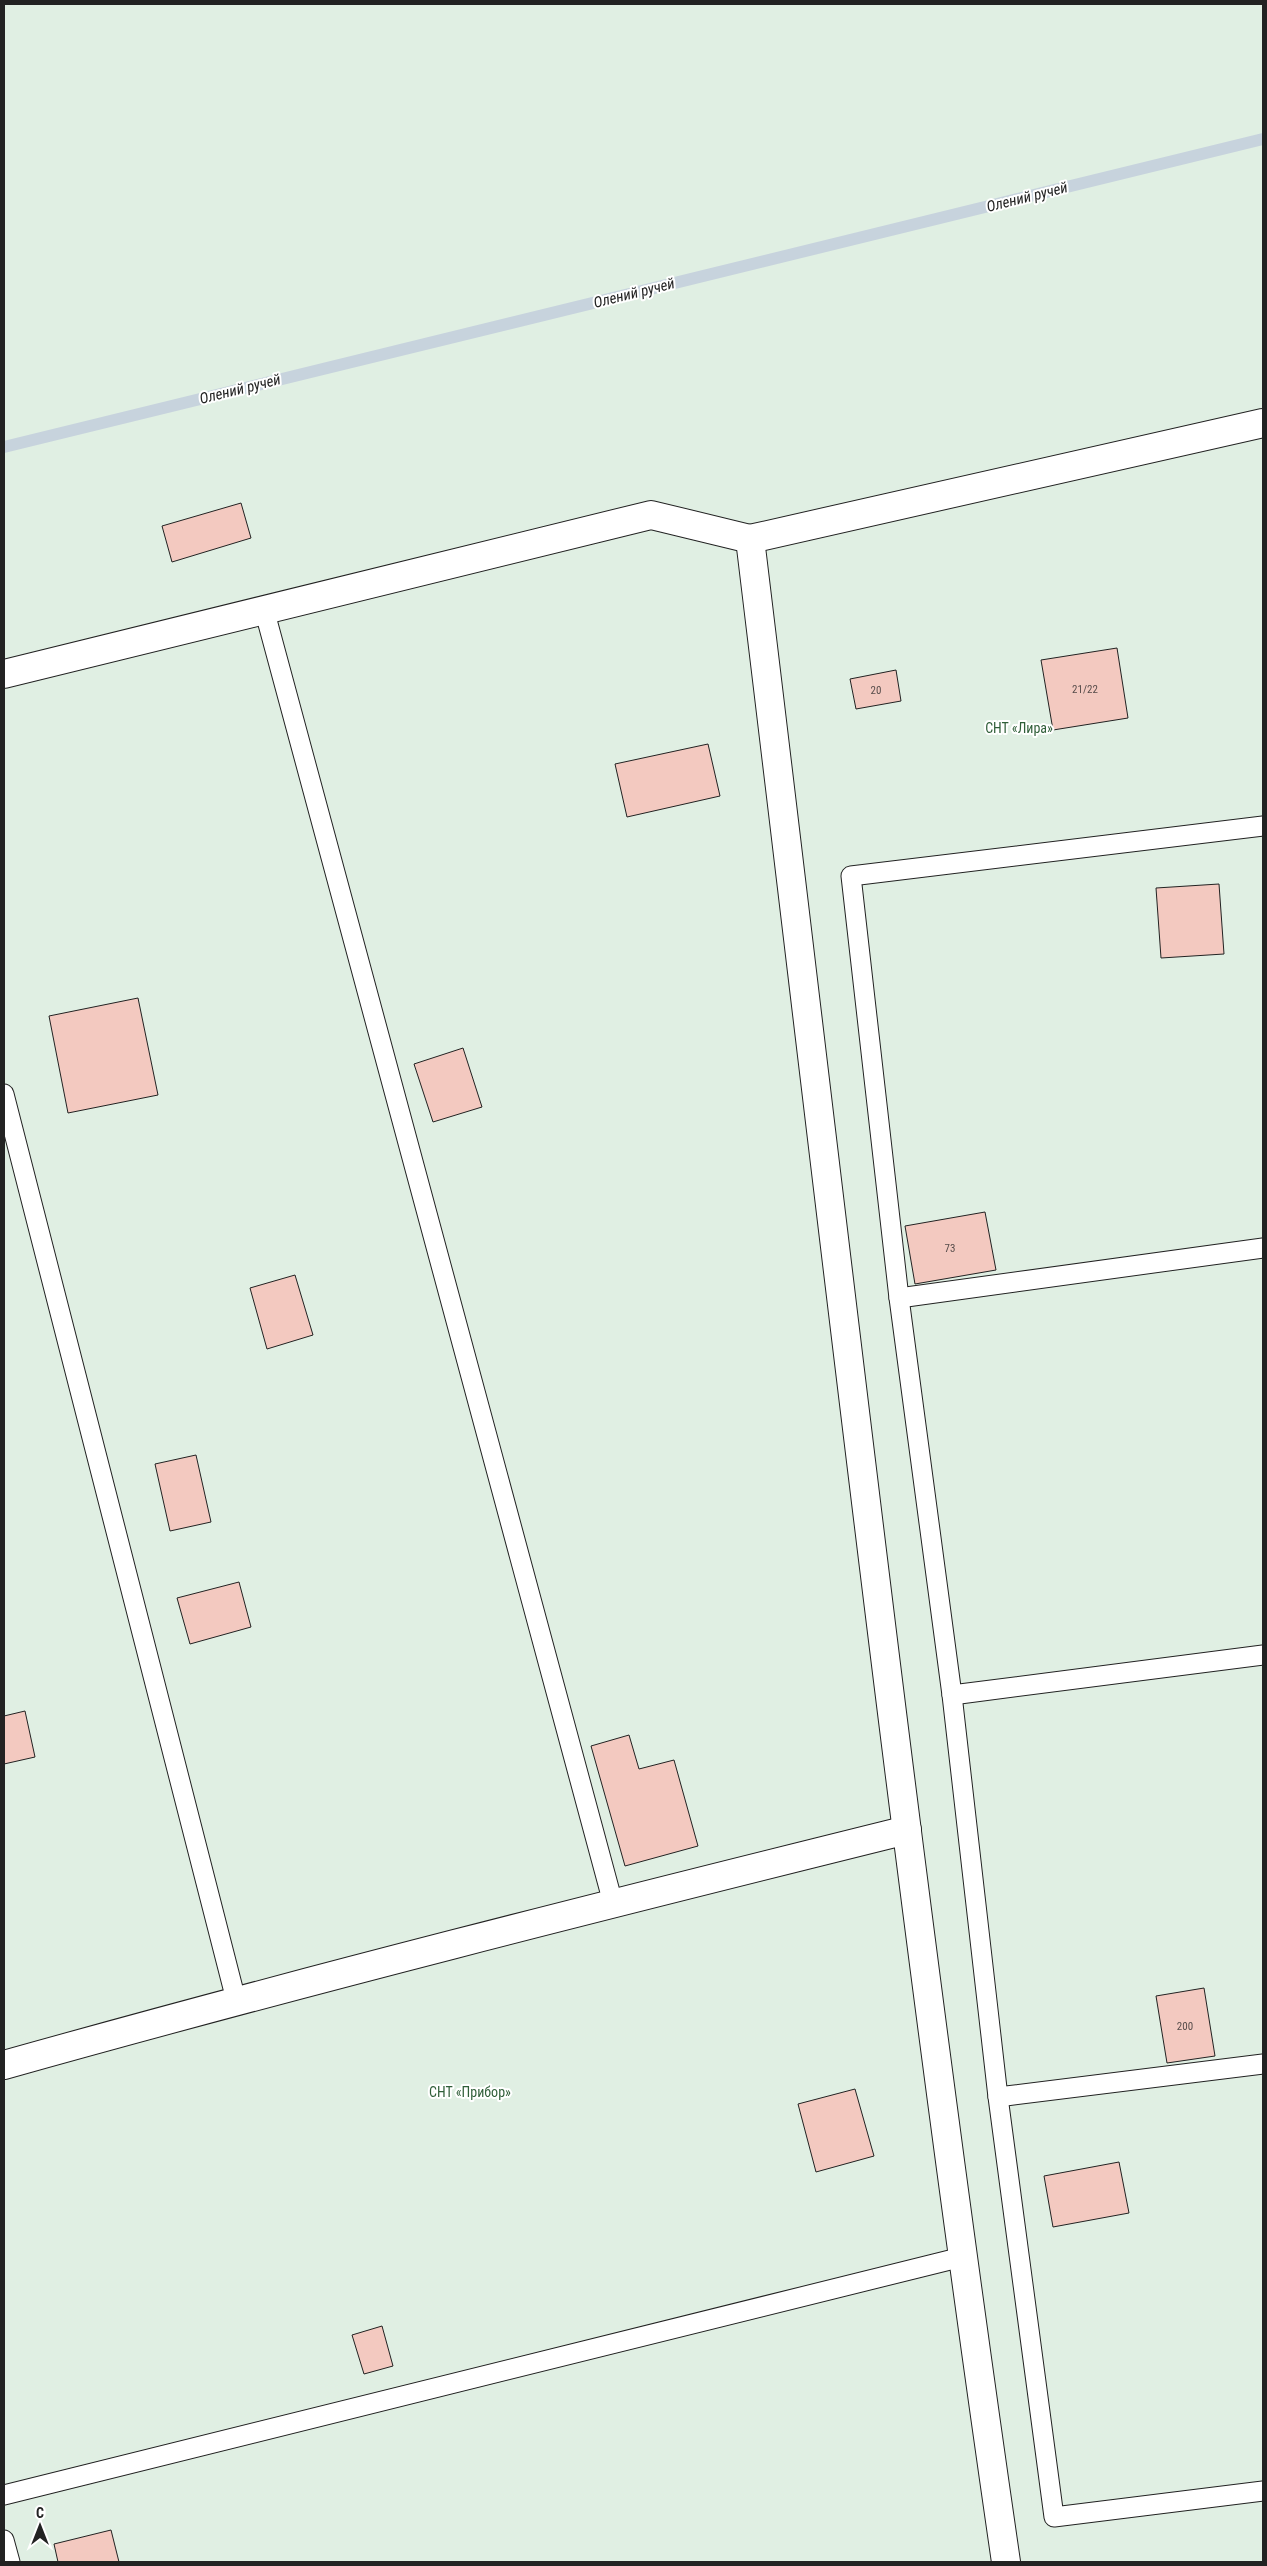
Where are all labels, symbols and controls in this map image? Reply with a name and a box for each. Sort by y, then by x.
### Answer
water label: Олений ручей [985,178,1069,216]
water label: Олений ручей [592,274,676,312]
water label: Олений ручей [198,370,282,408]
house number: 21/22 [1072,683,1098,696]
house number: 20 [871,684,881,697]
park label: СНТ «Лира» [985,720,1053,736]
house number: 73 [945,1242,955,1255]
house number: 200 [1177,2020,1193,2033]
park label: СНТ «Прибор» [429,2084,511,2100]
north arrow [15,2501,65,2551]
text: С [36,2505,44,2521]

